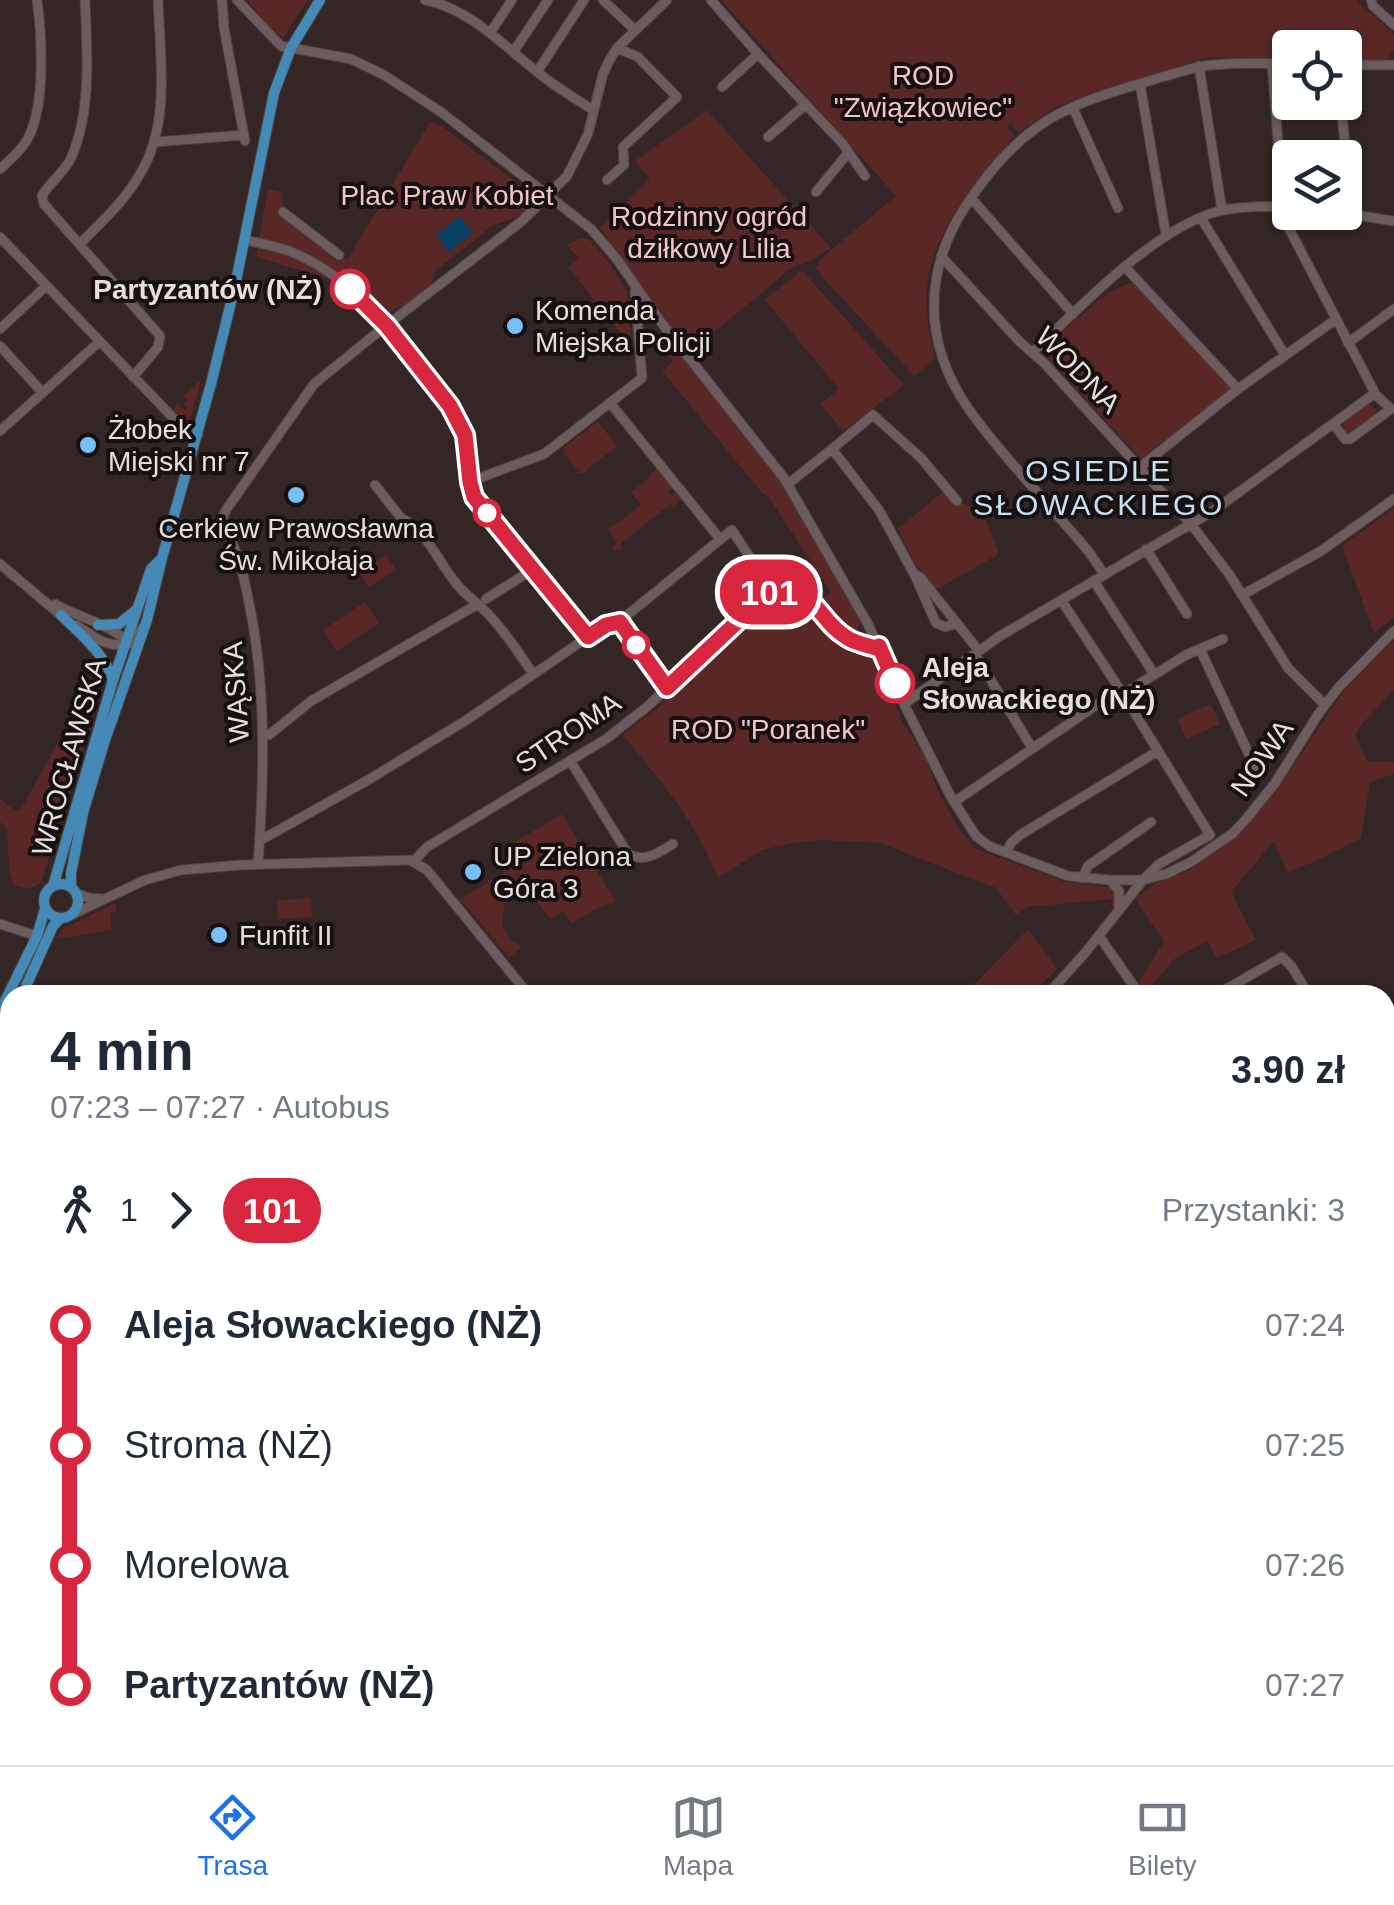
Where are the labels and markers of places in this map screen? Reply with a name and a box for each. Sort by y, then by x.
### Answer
marker: Partyzantów (NŻ) [331,270,369,308]
place label: Partyzantów (NŻ) [93,274,322,305]
place label: Komenda Miejska Policji [535,295,711,358]
marker: Komenda Miejska Policji [504,315,526,337]
place label: Żłobek Miejski nr 7 [108,414,250,477]
marker: Żłobek Miejski nr 7 [77,434,99,456]
marker: Cerkiew Prawosławna Św. Mikołaja [285,484,307,506]
unlabelled marker [474,500,500,526]
place label: Cerkiew Prawosławna Św. Mikołaja [158,513,434,576]
unlabelled marker [623,632,649,658]
place label: Aleja Słowackiego (NŻ) [922,652,1155,715]
marker: Aleja Słowackiego (NŻ) [876,664,914,702]
place label: UP Zielona Góra 3 [493,841,631,904]
marker: UP Zielona Góra 3 [462,861,484,883]
place label: Funfit II [239,920,332,951]
marker: Funfit II [208,924,230,946]

